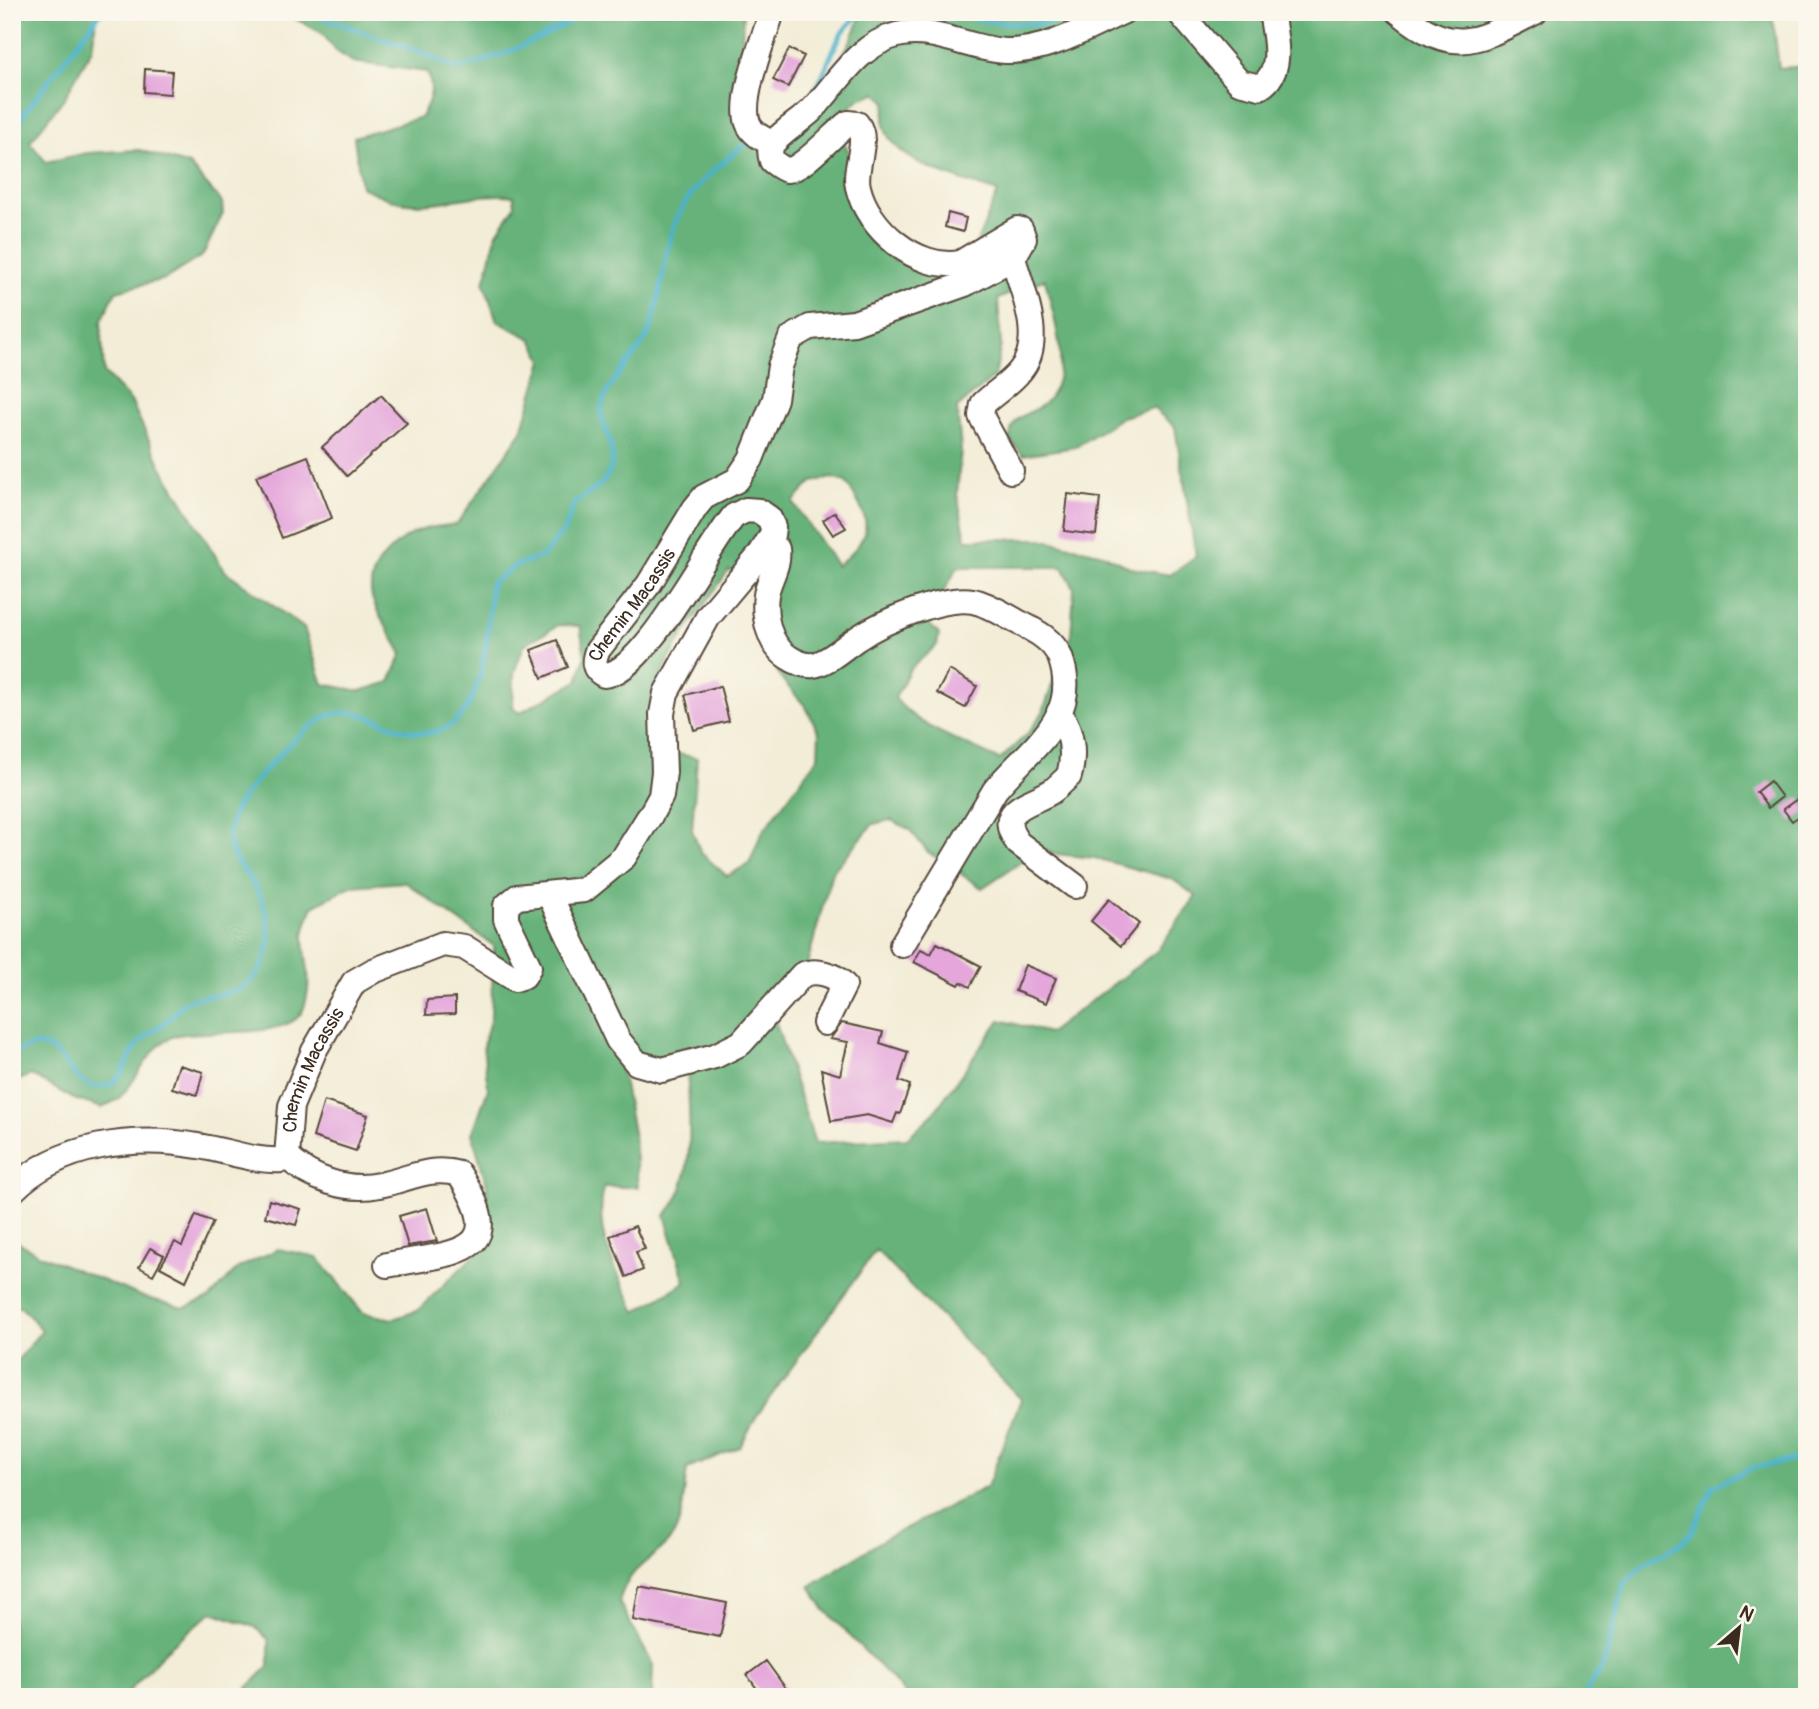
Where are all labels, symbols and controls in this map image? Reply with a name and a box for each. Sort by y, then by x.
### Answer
street label: Chemin Macassis [584,543,681,664]
street label: Chemin Macassis [278,1003,350,1133]
north arrow [1703,1594,1773,1664]
text: N [1735,1600,1758,1628]

